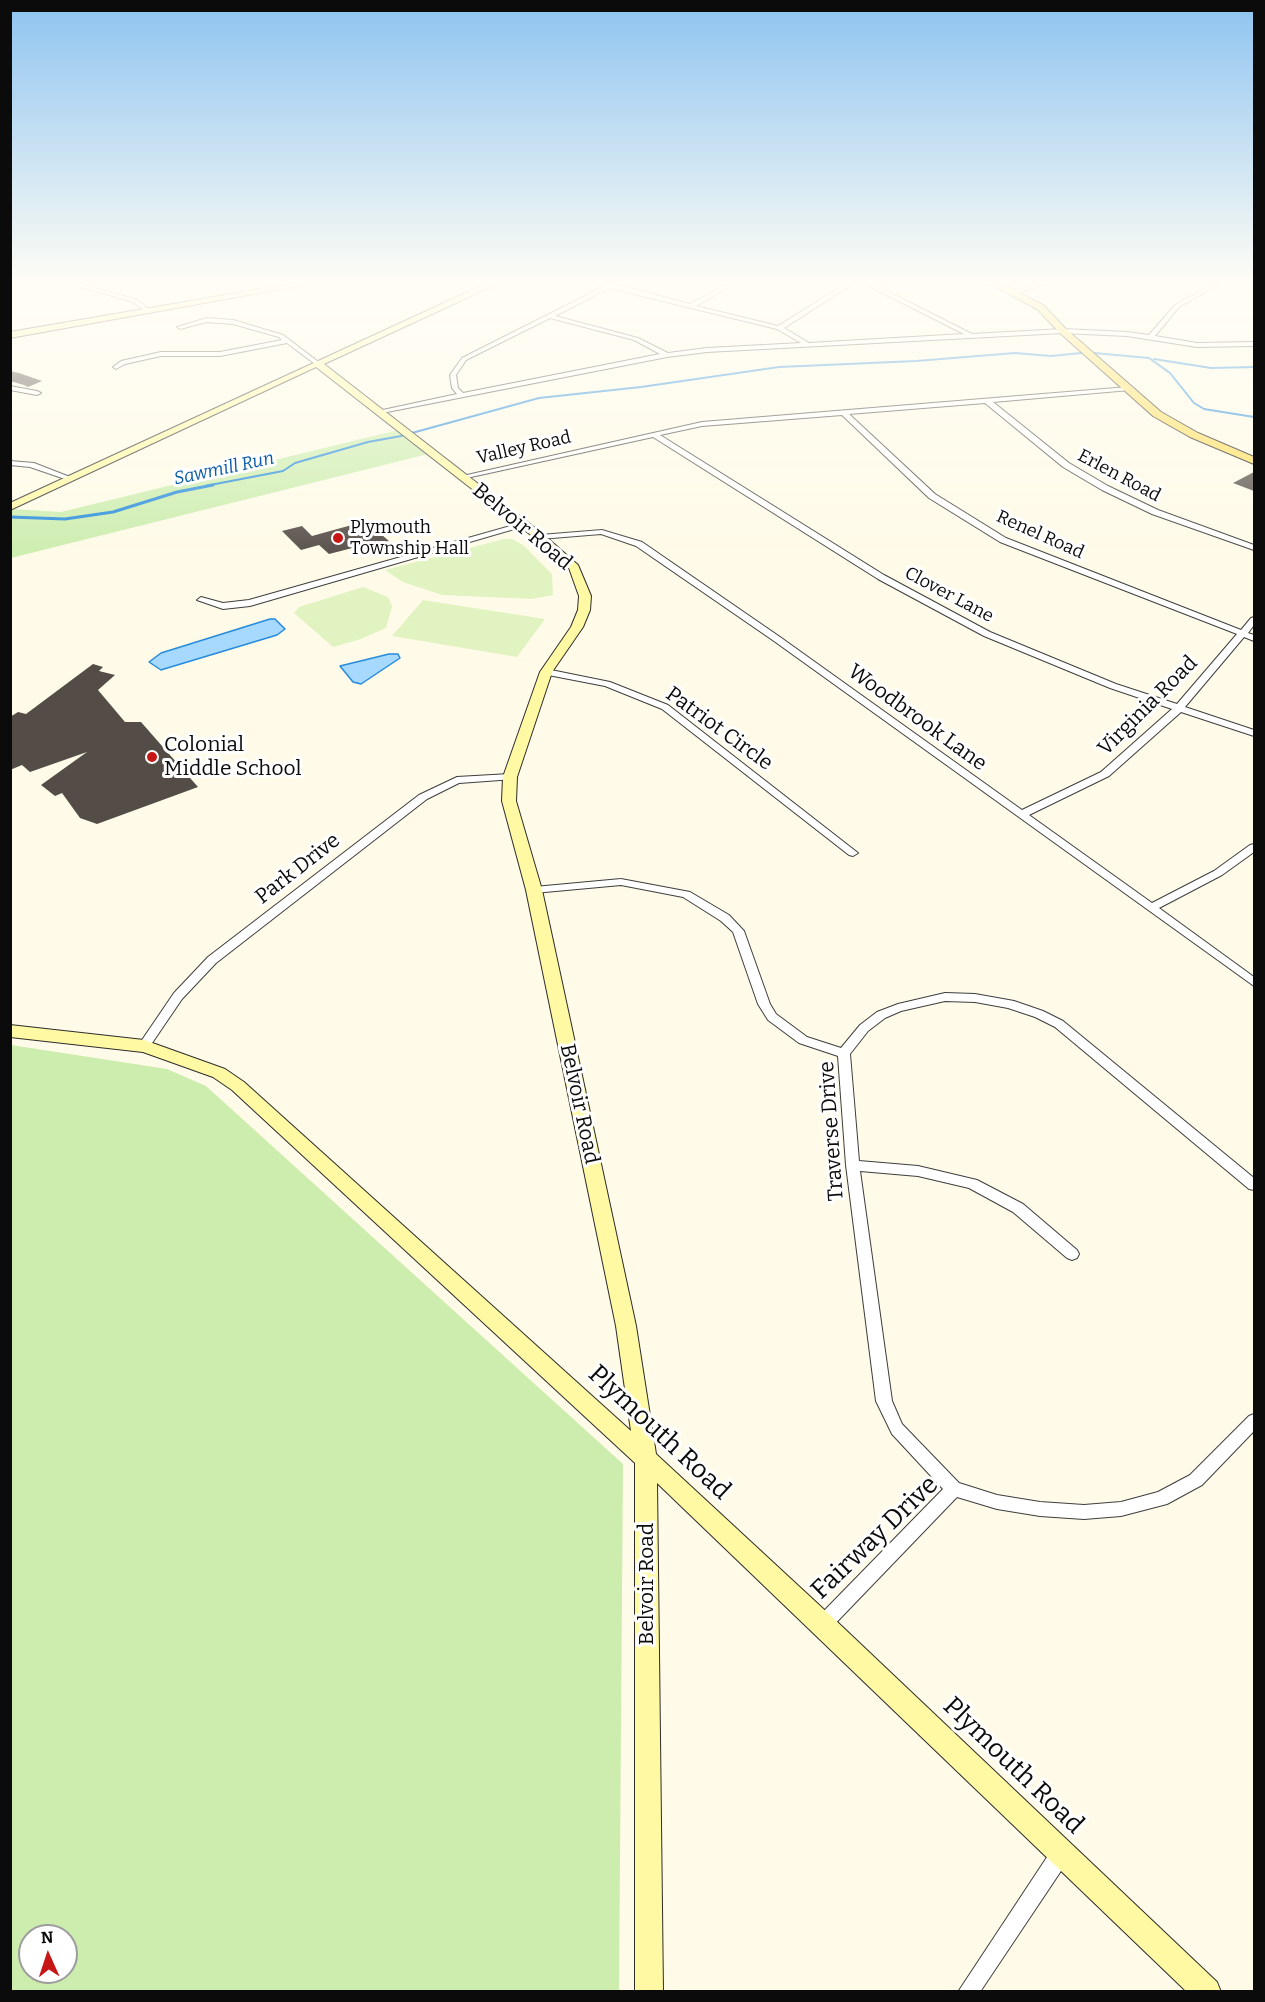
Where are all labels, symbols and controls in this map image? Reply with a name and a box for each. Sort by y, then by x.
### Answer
street label: Valley Road [475,427,573,469]
street label: Erlen Road [1074,445,1164,507]
water label: Sawmill Run [172,448,276,490]
street label: Belvoir Road [467,478,577,576]
street label: Renel Road [993,506,1087,564]
place label: Plymouth Township Hall [350,517,469,560]
marker: Plymouth Township Hall [331,531,345,545]
street label: Clover Lane [901,563,997,627]
street label: Virginia Road [1093,651,1203,761]
street label: Woodbrook Lane [843,659,991,777]
street label: Patriot Circle [661,682,777,776]
place label: Colonial Middle School [164,732,302,782]
marker: Colonial Middle School [145,750,159,764]
street label: Park Drive [251,828,345,910]
street label: Belvoir Road [554,1042,604,1166]
street label: Traverse Drive [815,1060,849,1202]
street label: Plymouth Road [581,1359,737,1507]
street label: Fairway Drive [805,1470,945,1606]
street label: Belvoir Road [634,1523,660,1645]
street label: Plymouth Road [936,1691,1090,1841]
north arrow [18,1924,78,1984]
text: N [40,1928,54,1947]

